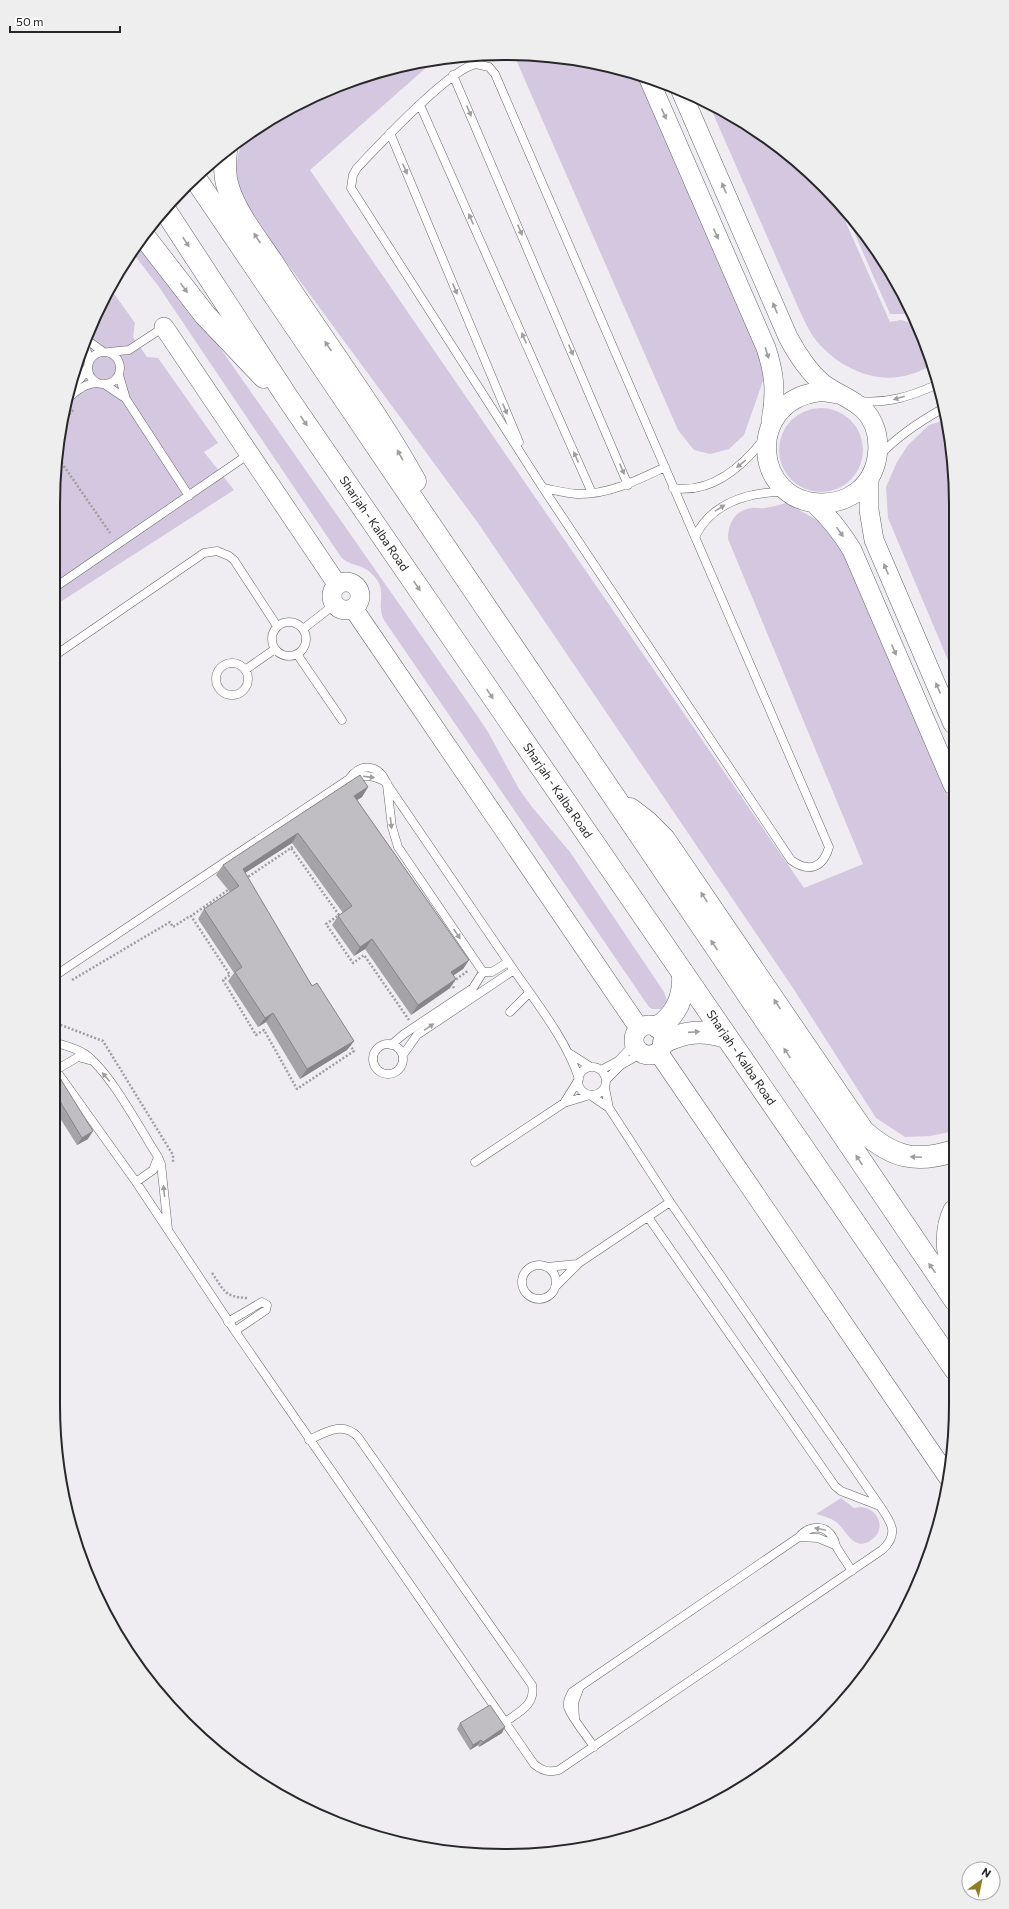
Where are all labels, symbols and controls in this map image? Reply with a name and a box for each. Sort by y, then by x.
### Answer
scale bar [10,8,120,34]
text: 50 m [16,14,44,28]
one-way arrow [466,105,472,117]
one-way arrow [661,109,667,120]
one-way arrow [402,164,408,176]
one-way arrow [720,182,726,194]
one-way arrow [468,214,474,225]
one-way arrow [517,225,523,237]
one-way arrow [713,228,719,239]
one-way arrow [253,232,260,244]
one-way arrow [183,236,190,248]
one-way arrow [180,282,188,293]
one-way arrow [452,284,458,295]
one-way arrow [772,302,778,313]
one-way arrow [520,332,526,344]
one-way arrow [324,341,332,352]
one-way arrow [568,344,574,356]
one-way arrow [765,347,771,359]
one-way arrow [893,395,905,401]
one-way arrow [502,404,508,415]
one-way arrow [300,416,308,426]
one-way arrow [397,449,404,461]
one-way arrow [573,451,579,463]
one-way arrow [735,460,746,469]
one-way arrow [619,464,625,476]
street label: Sharjah - Kalba Road [337,473,412,573]
one-way arrow [714,505,726,512]
one-way arrow [836,527,844,537]
one-way arrow [883,562,889,574]
one-way arrow [413,581,421,591]
one-way arrow [892,644,898,656]
one-way arrow [934,682,941,694]
one-way arrow [486,688,494,699]
street label: Sharjah - Kalba Road [521,740,596,840]
one-way arrow [363,773,375,780]
one-way arrow [388,817,394,829]
one-way arrow [700,892,708,902]
one-way arrow [453,928,461,939]
one-way arrow [710,940,718,950]
one-way arrow [773,999,781,1010]
street label: Sharjah - Kalba Road [704,1007,779,1107]
one-way arrow [424,1023,434,1031]
one-way arrow [688,1029,700,1036]
one-way arrow [783,1047,790,1058]
one-way arrow [102,1072,111,1083]
one-way arrow [910,1153,922,1160]
one-way arrow [855,1155,863,1166]
one-way arrow [160,1185,167,1197]
one-way arrow [928,1263,936,1273]
one-way arrow [813,1525,826,1531]
north arrow [961,1861,1001,1901]
text: N [980,1864,994,1880]

